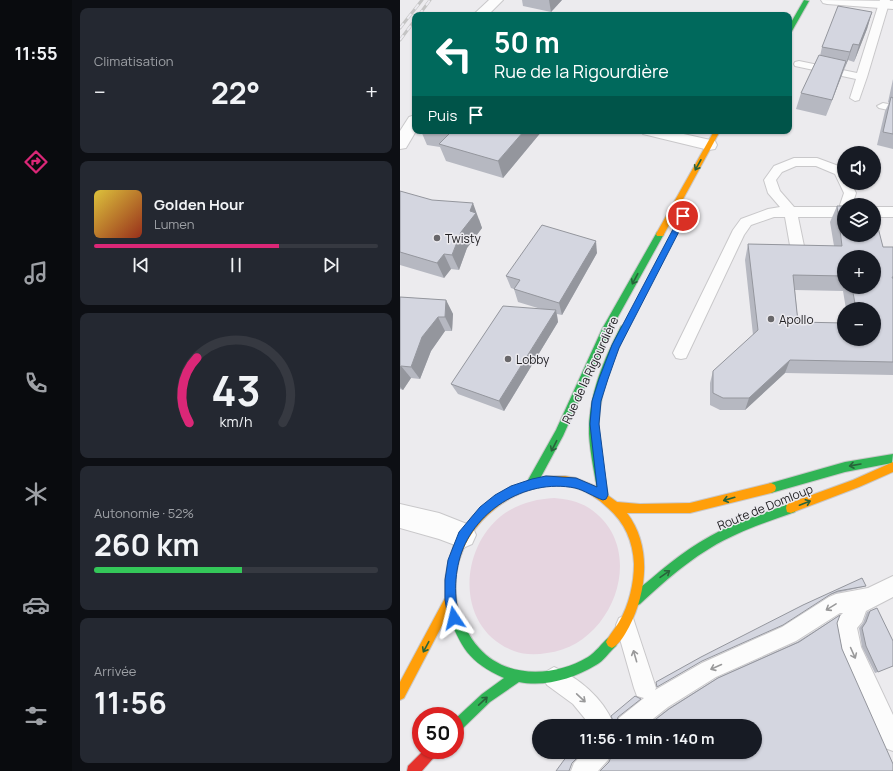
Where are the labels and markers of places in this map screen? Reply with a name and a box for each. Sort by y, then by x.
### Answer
pin [666,199,700,233]
place label: Twisty [445,230,481,247]
marker: Twisty [432,233,442,243]
place label: Apollo [779,311,814,328]
marker: Apollo [766,314,776,324]
place label: Lobby [516,351,550,368]
marker: Lobby [503,354,513,364]

